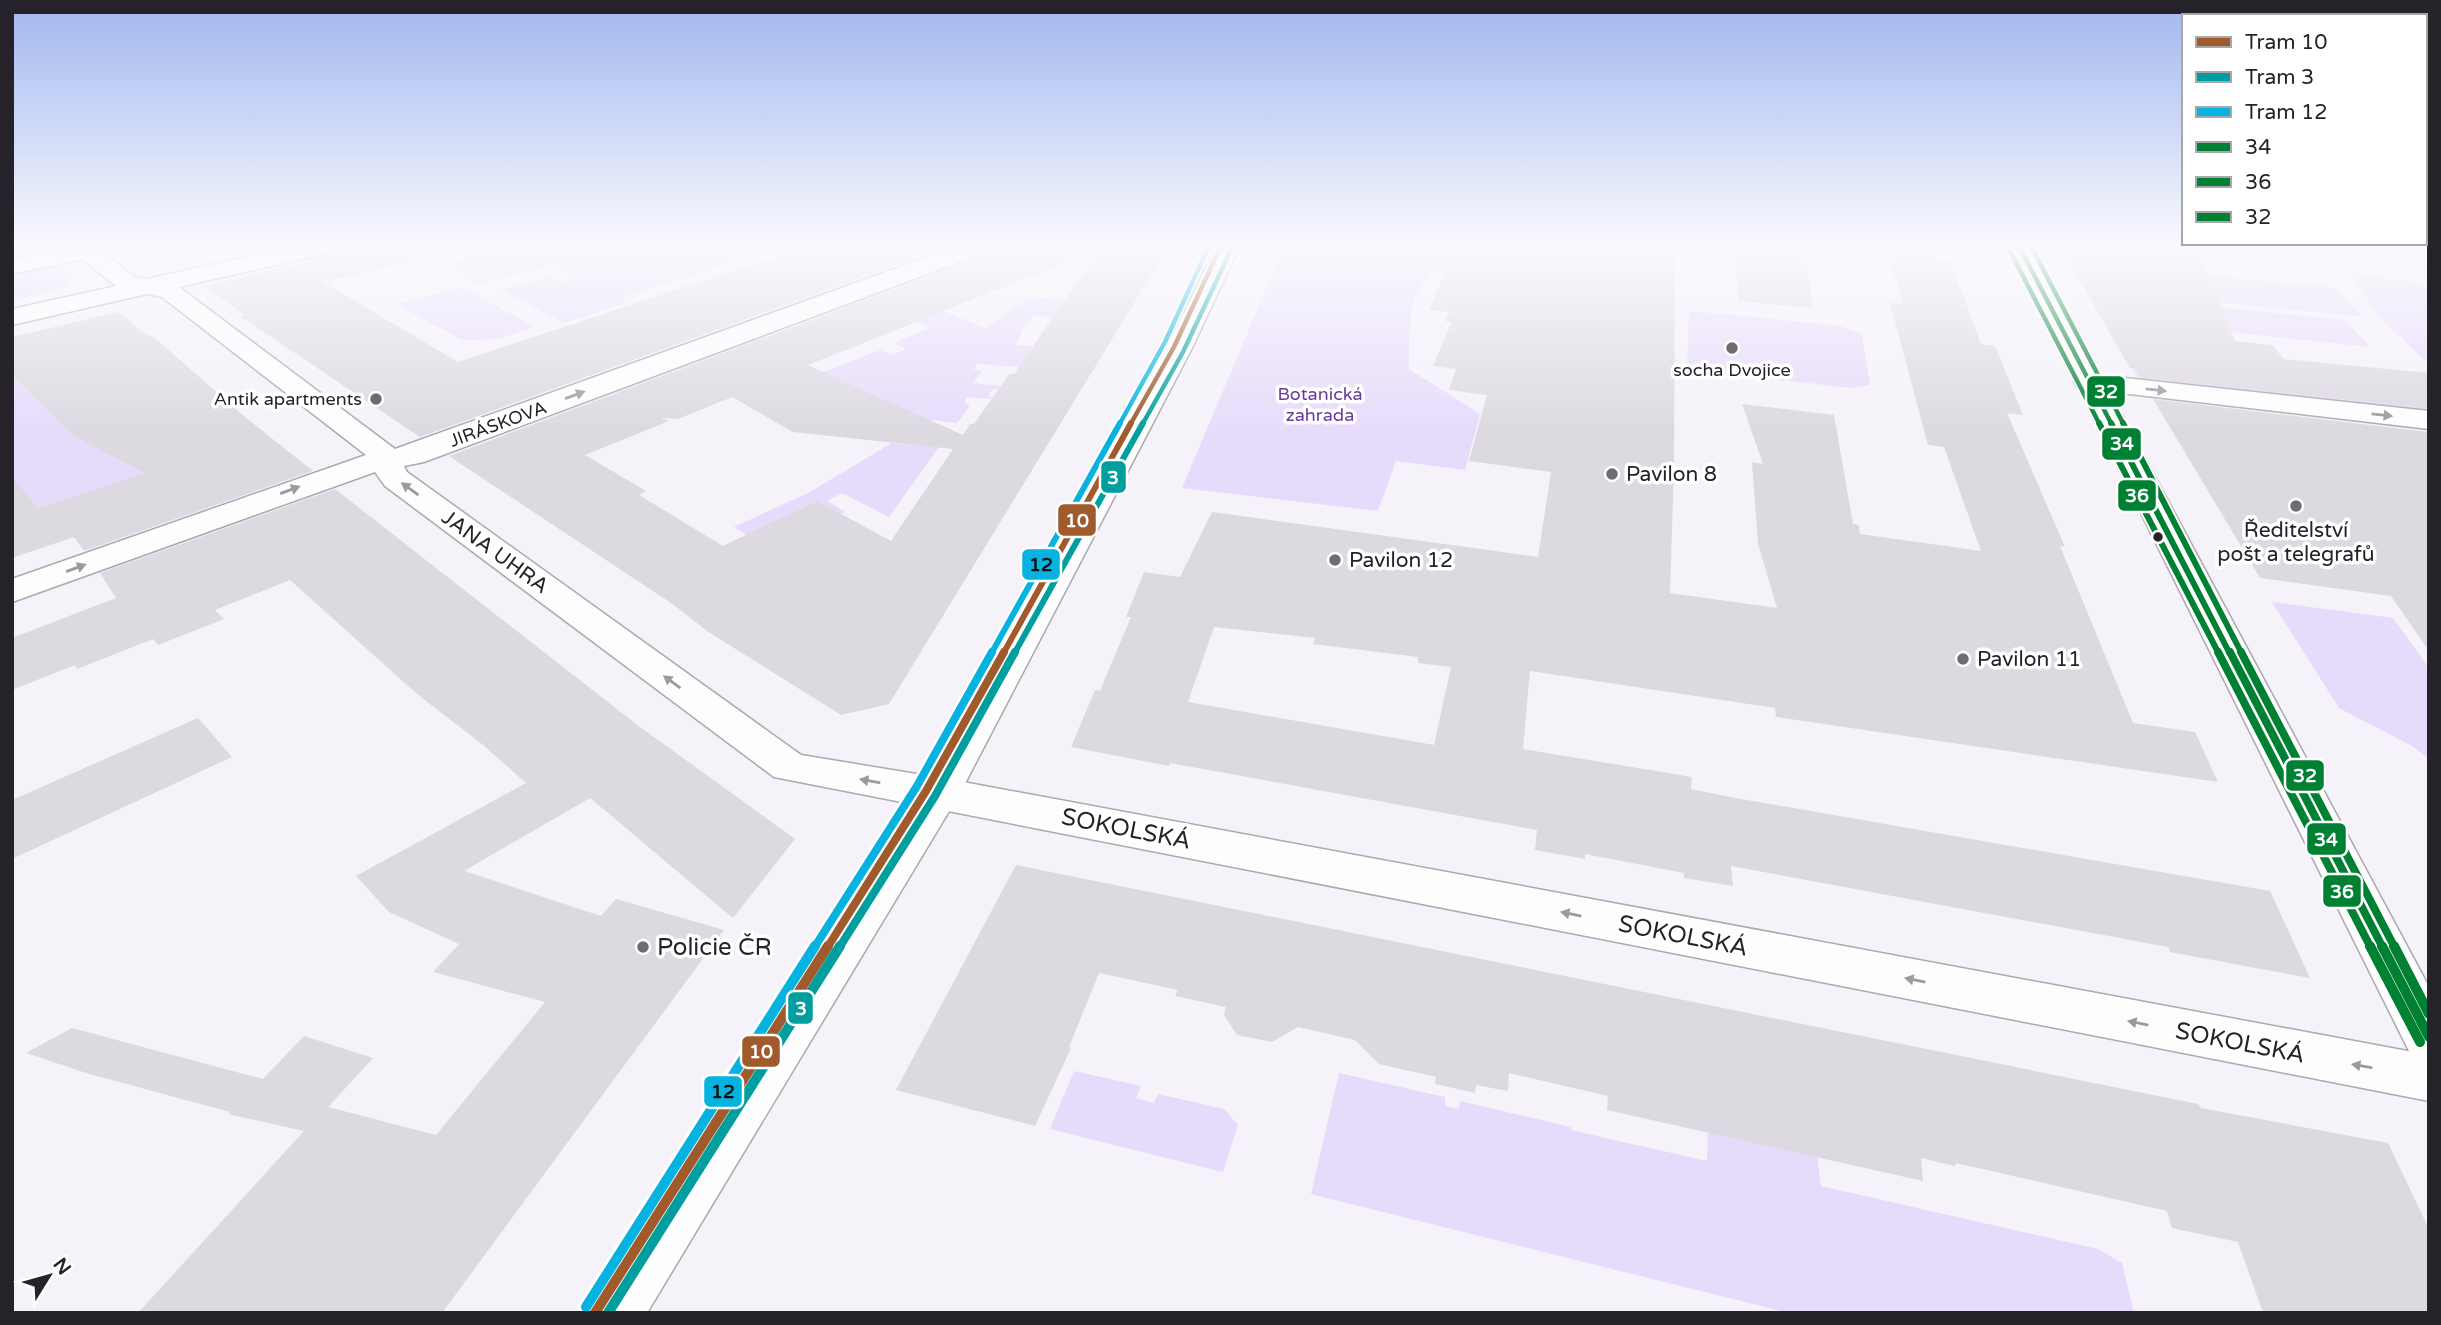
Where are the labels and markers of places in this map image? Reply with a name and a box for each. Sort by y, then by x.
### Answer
marker: socha Dvojice [1724,340,1740,356]
place label: socha Dvojice [1673,359,1791,381]
place label: Antik apartments [214,388,362,410]
marker: Antik apartments [368,391,384,407]
place label: Pavilon 8 [1626,462,1717,487]
marker: Pavilon 8 [1604,466,1620,482]
marker: Ředitelství pošt a telegrafů [2288,498,2304,514]
place label: Ředitelství pošt a telegrafů [2217,518,2375,567]
unlabelled marker [2151,530,2165,544]
place label: Pavilon 12 [1349,548,1453,573]
marker: Pavilon 12 [1327,552,1343,568]
place label: Pavilon 11 [1977,647,2081,672]
marker: Pavilon 11 [1955,651,1971,667]
place label: Policie ČR [657,933,772,962]
marker: Policie ČR [635,939,651,955]

